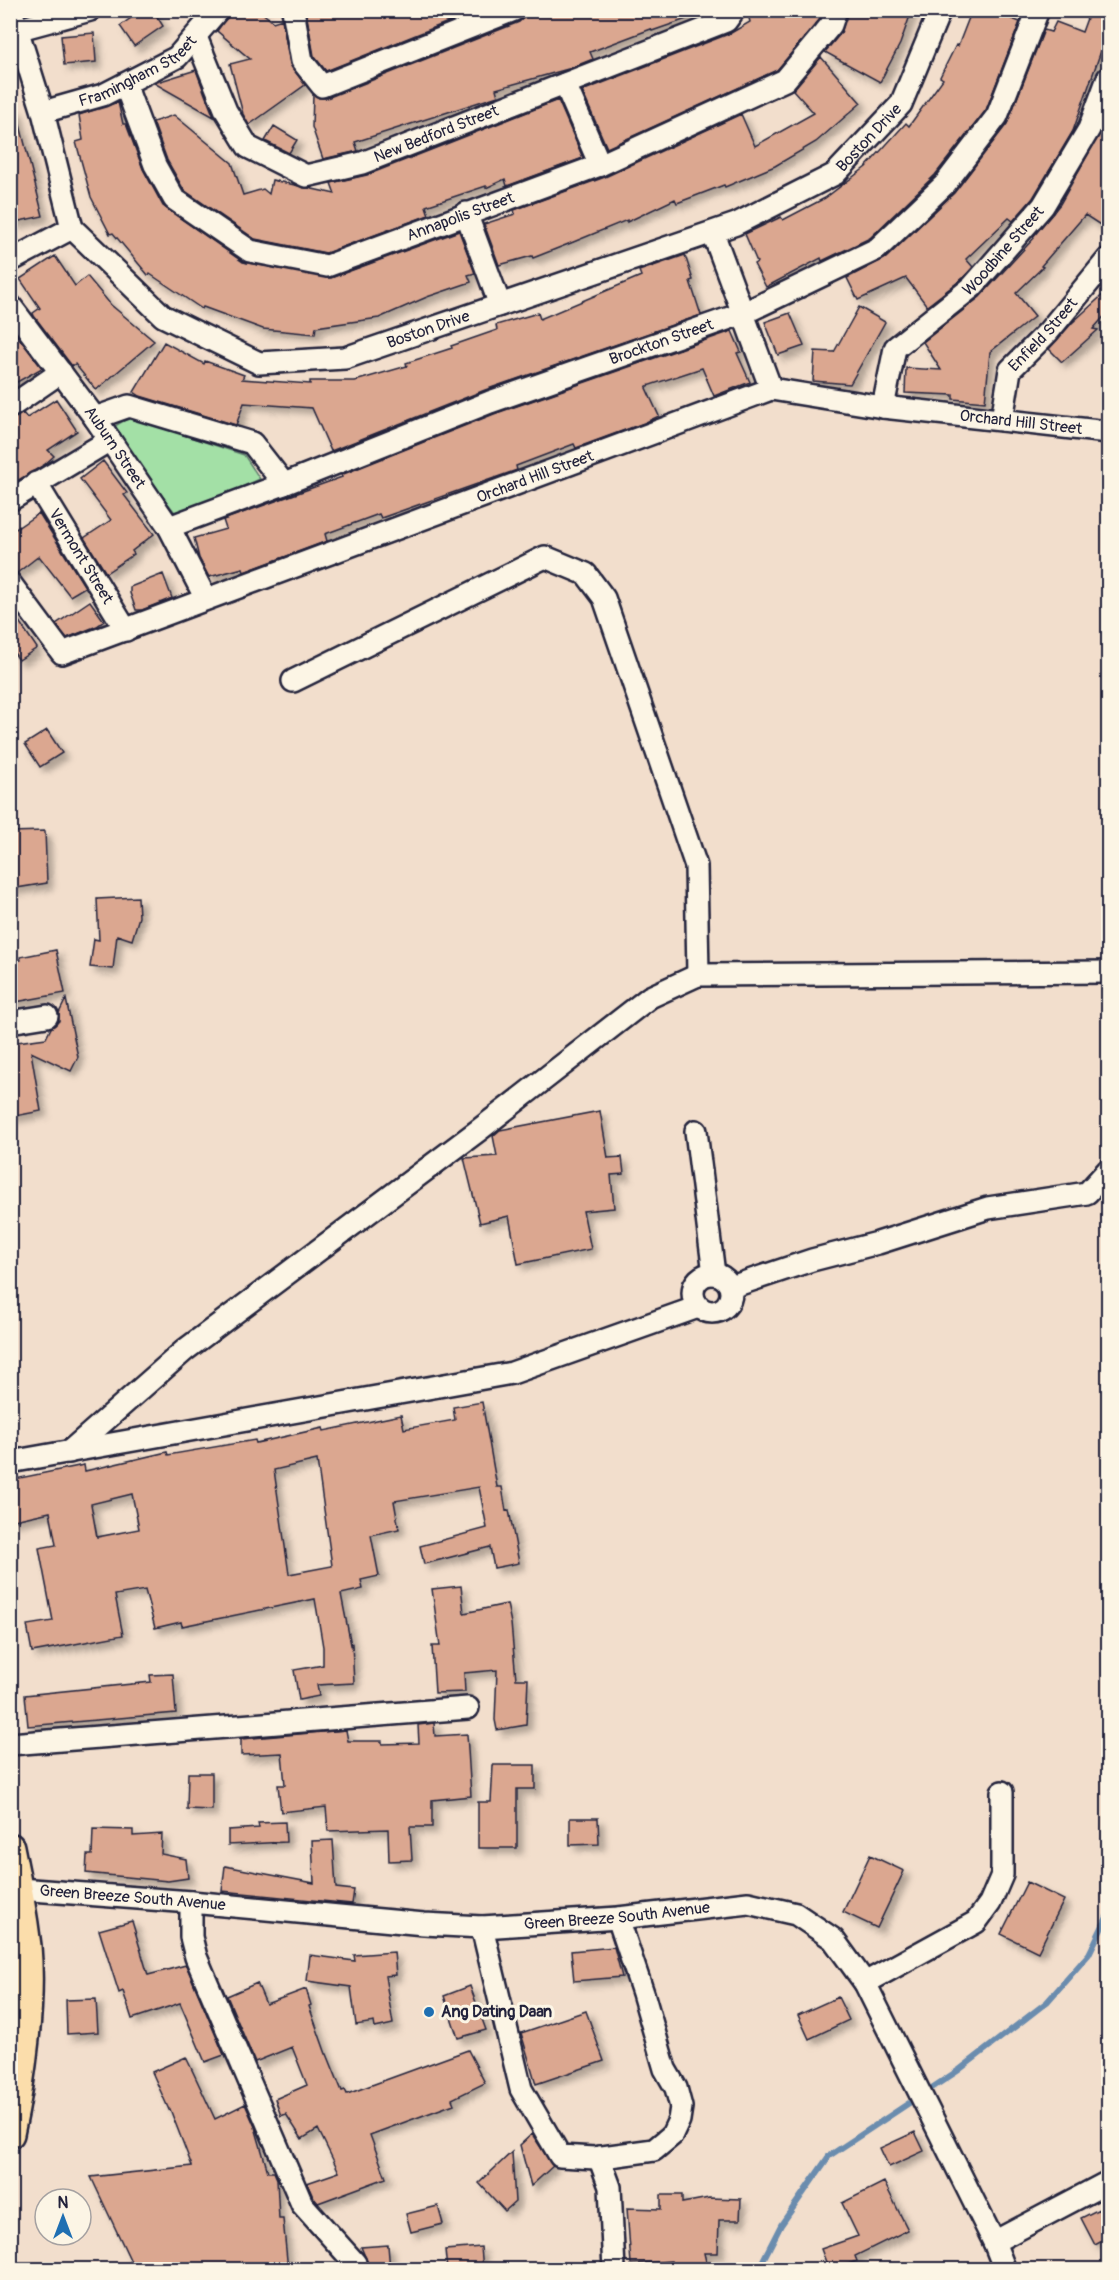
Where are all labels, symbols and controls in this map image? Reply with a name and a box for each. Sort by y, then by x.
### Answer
street label: Framingham Street [76,31,201,111]
street label: Boston Drive [832,99,906,176]
street label: New Bedford Street [371,101,502,167]
street label: Annapolis Street [404,188,517,246]
street label: Woodbine Street [959,202,1049,300]
street label: Enfield Street [1004,293,1082,376]
street label: Boston Drive [384,306,472,353]
street label: Brockton Street [607,314,716,369]
street label: Auburn Street [80,402,150,493]
street label: Orchard Hill Street [959,406,1084,439]
street label: Orchard Hill Street [474,446,597,508]
street label: Vermont Street [44,505,118,608]
street label: Green Breeze South Avenue [39,1881,227,1915]
street label: Green Breeze South Avenue [523,1897,711,1934]
place label: Ang Dating Daan [441,2002,552,2022]
marker: Ang Dating Daan [422,2005,436,2019]
north arrow [33,2187,93,2247]
text: N [58,2193,69,2213]

